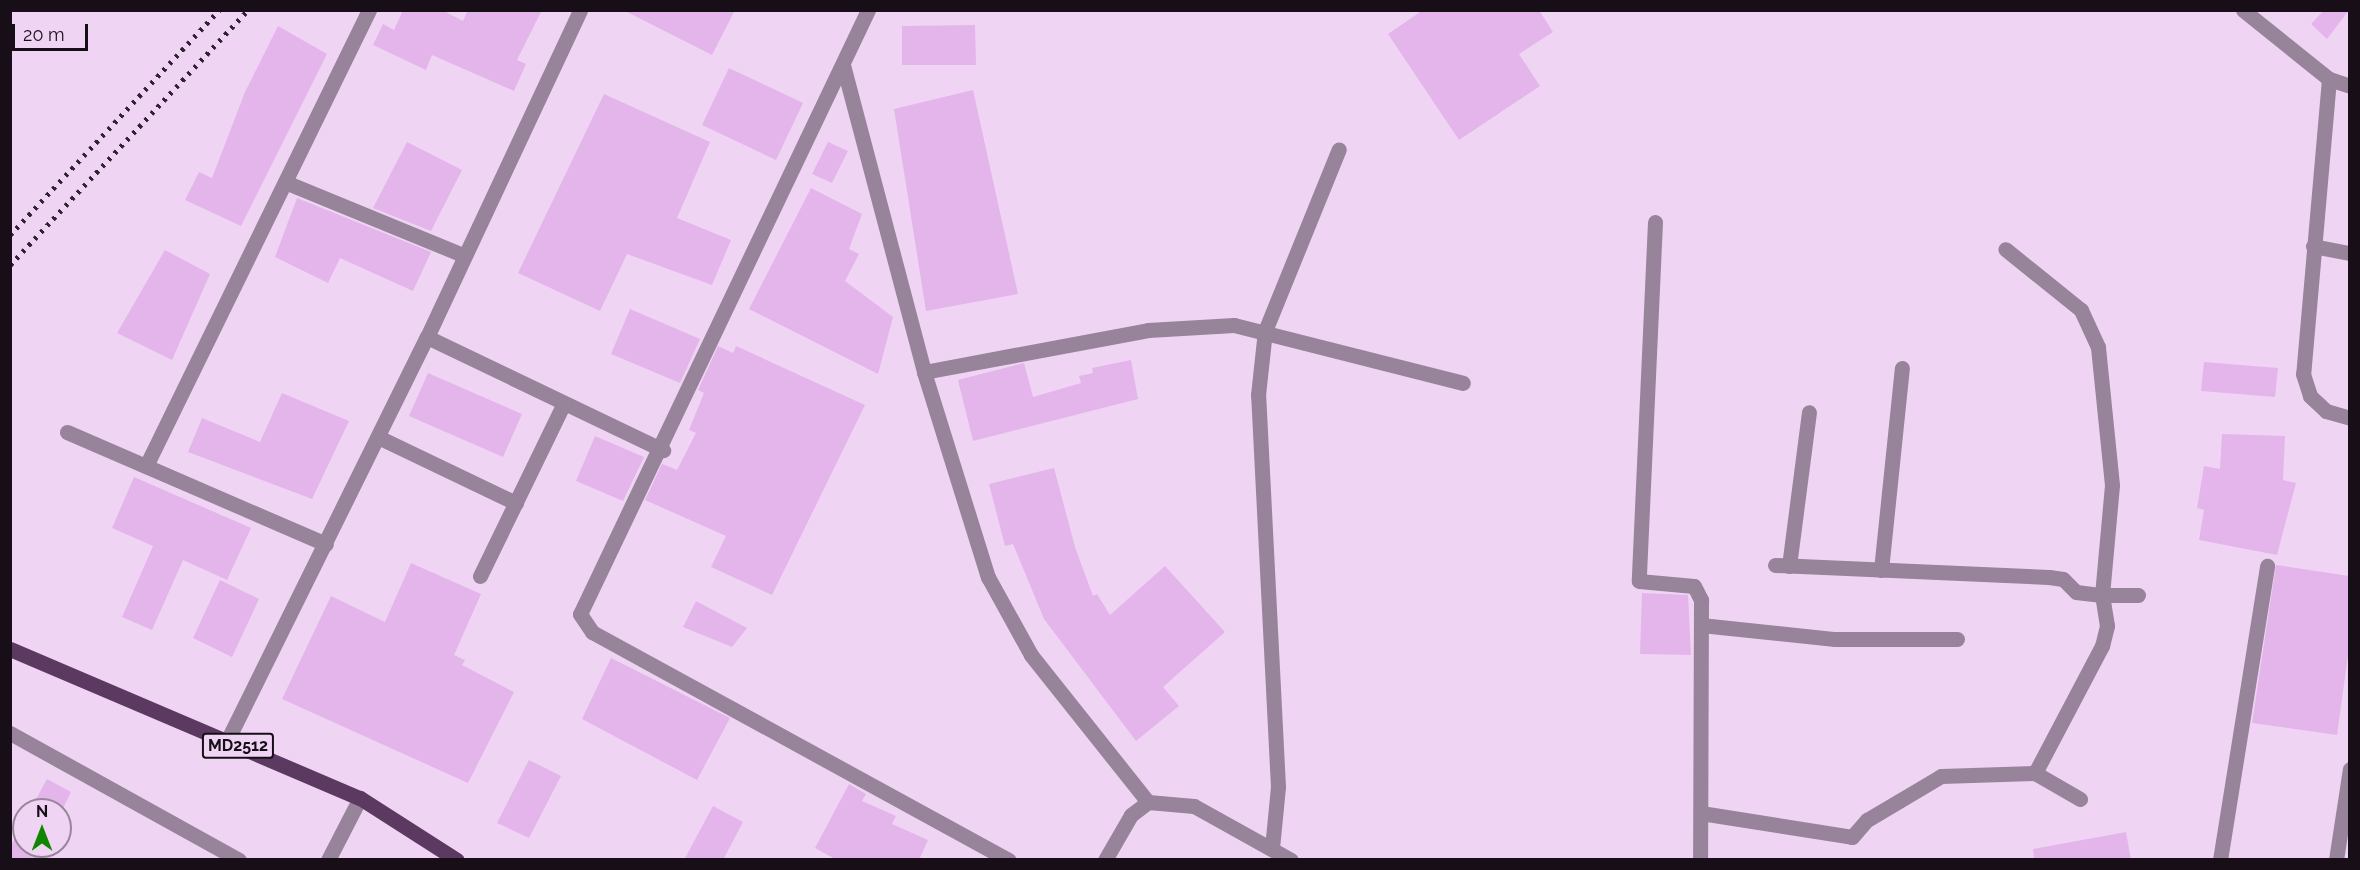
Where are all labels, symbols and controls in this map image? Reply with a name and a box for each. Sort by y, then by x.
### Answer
scale bar [15,12,92,50]
text: 20 m [23,24,65,45]
road number: MD2512 [200,733,276,759]
north arrow [12,798,72,858]
text: N [36,802,48,821]

